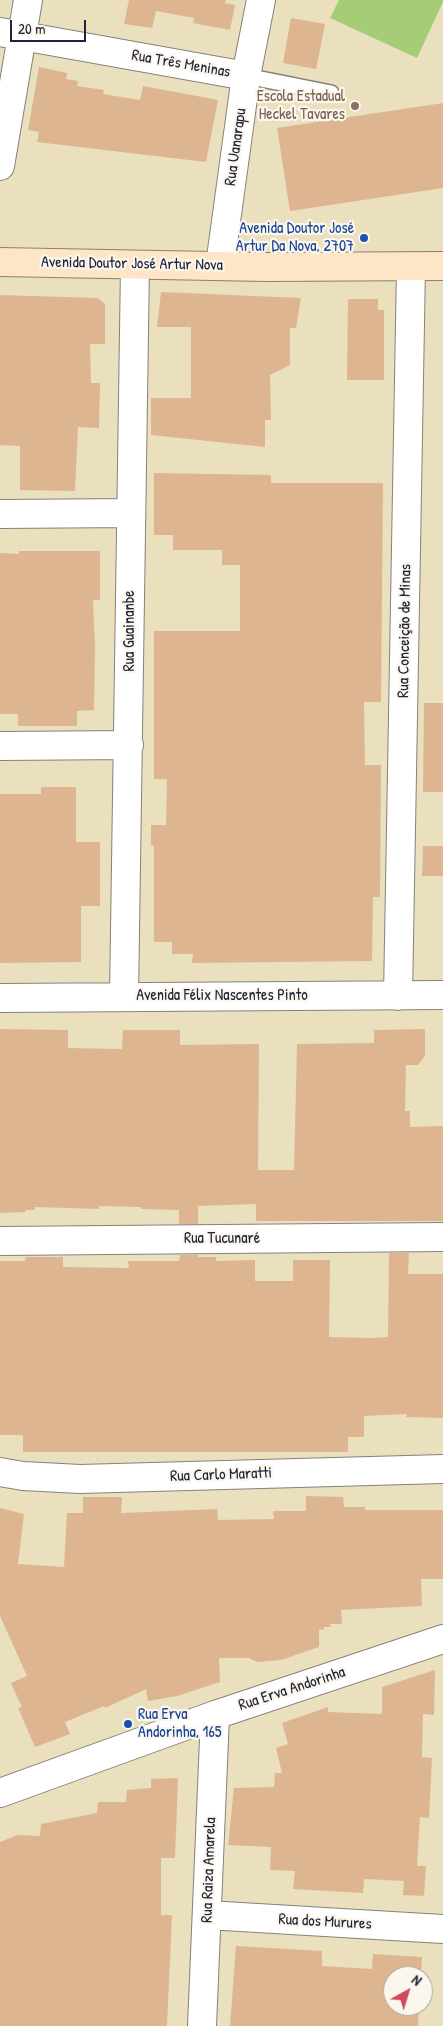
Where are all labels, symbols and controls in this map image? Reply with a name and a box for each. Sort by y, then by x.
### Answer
scale bar [12,10,89,42]
text: 20 m [18,18,45,39]
street label: Rua Três Meninas [130,46,232,82]
place label: Escola Estadual Heckel Tavares [257,87,345,125]
marker: Escola Estadual Heckel Tavares [349,100,361,112]
street label: Rua Uanarapu [221,107,251,187]
place label: Avenida Doutor José Artur Da Nova, 2707 [236,219,354,257]
marker: Avenida Doutor José Artur Da Nova, 2707 [358,232,370,244]
street label: Avenida Doutor José Artur Nova [41,253,223,275]
street label: Rua Conceição de Minas [394,564,416,698]
street label: Rua Guainanbe [120,590,140,672]
street label: Avenida Félix Nascentes Pinto [136,986,308,1006]
street label: Rua Tucunaré [184,1229,260,1249]
street label: Rua Carlo Maratti [170,1464,272,1486]
street label: Rua Erva Andorinha [236,1663,348,1715]
place label: Rua Erva Andorinha, 165 [138,1705,222,1743]
marker: Rua Erva Andorinha, 165 [122,1718,134,1730]
street label: Rua Raiza Amarela [198,1817,220,1923]
street label: Rua dos Murures [278,1910,372,1934]
north arrow [383,1966,433,2016]
text: N [408,1970,426,1989]

